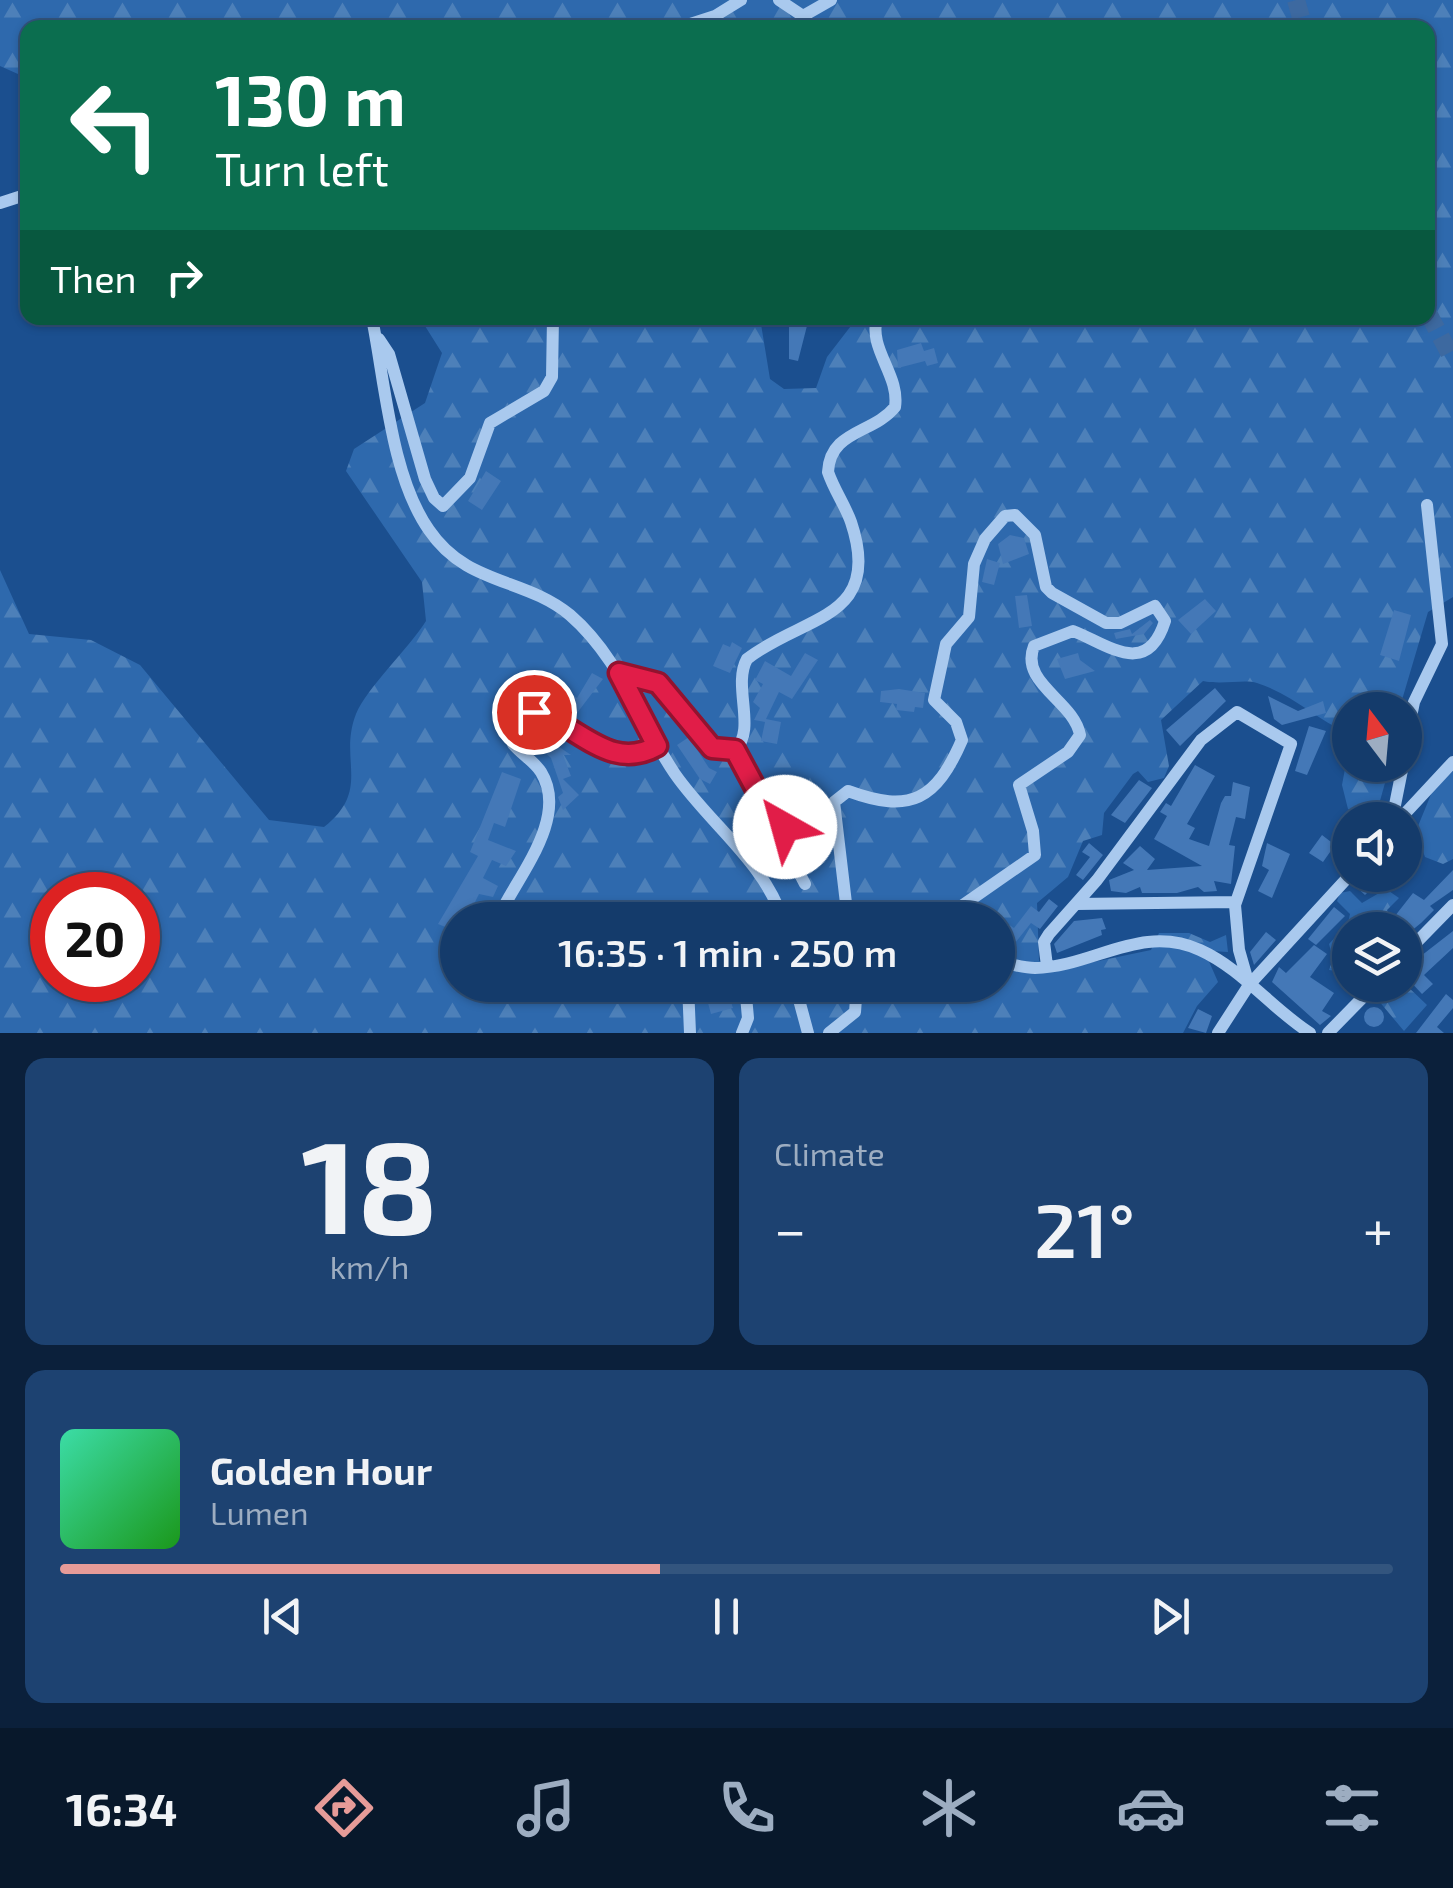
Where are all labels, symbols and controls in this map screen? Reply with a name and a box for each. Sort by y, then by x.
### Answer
text: 130 m [215,56,406,140]
icon: left [50,60,180,190]
text: Turn left [215,141,389,195]
icon: right [157,250,212,305]
text: Then [50,255,137,301]
pin [492,670,577,755]
icon: arrive [507,685,562,740]
north arrow [1332,692,1422,782]
map controls [1332,692,1422,1002]
position arrow [733,775,837,879]
button: sound [1332,802,1422,892]
speed limit sign: 20 [30,872,160,1002]
button: layers [1332,912,1422,1002]
text: 16:35 · 1 min · 250 m [558,929,897,975]
text: 18 [301,1104,438,1260]
text: Climate [774,1134,885,1172]
text: 21° [1034,1183,1135,1273]
text: − [774,1195,806,1261]
text: + [1363,1195,1393,1261]
text: km/h [330,1247,409,1285]
text: Golden Hour [210,1447,432,1493]
text: Lumen [210,1493,309,1531]
icon: previous [255,1589,310,1644]
icon: pause [699,1589,754,1644]
icon: next [1143,1589,1198,1644]
icon: directions [309,1773,379,1843]
icon: music [511,1773,581,1843]
icon: phone [712,1773,782,1843]
icon: climate [914,1773,984,1843]
icon: car [1116,1773,1186,1843]
icon: filters [1317,1773,1387,1843]
text: 16:34 [66,1781,178,1835]

